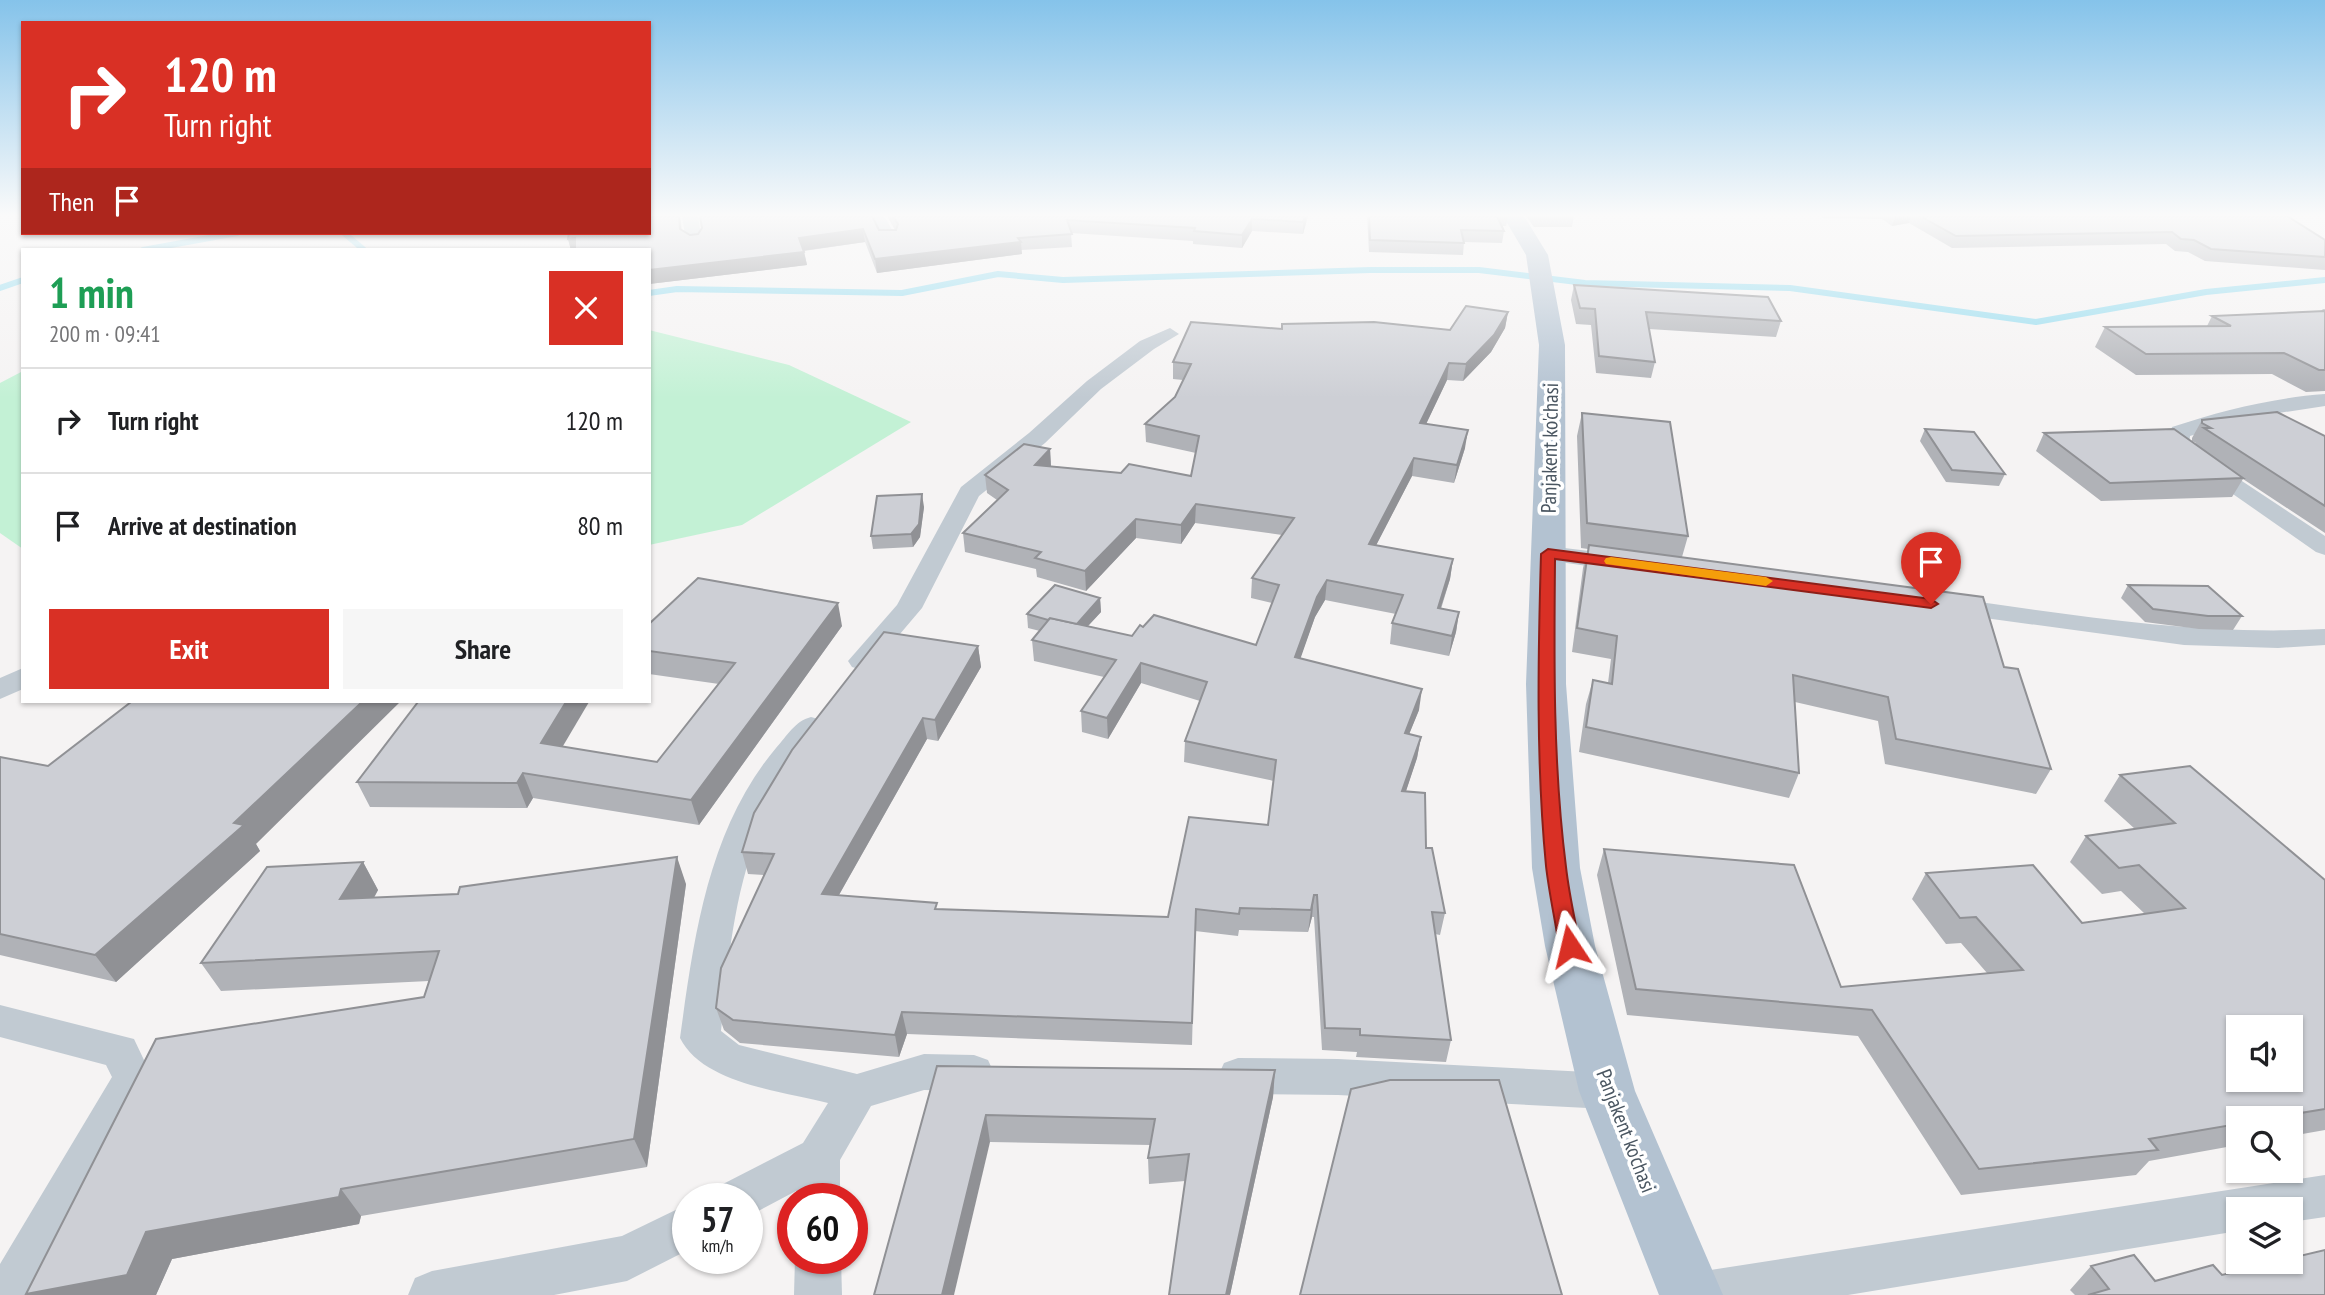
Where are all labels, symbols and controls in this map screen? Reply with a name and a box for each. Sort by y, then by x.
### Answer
text: 120 m [164,42,277,106]
icon: right [49,49,140,140]
text: Turn right [164,104,272,146]
icon: arrive [108,182,146,220]
text: Then [49,185,94,218]
text: 1 min [49,265,134,320]
button: close [549,271,623,345]
text: 200 m · 09:41 [49,319,161,348]
street label: Panjakent ko'chasi [1535,383,1564,513]
icon: right [49,402,87,440]
text: Turn right [108,404,199,437]
text: 120 m [565,404,623,437]
icon: arrive [49,507,87,545]
text: Arrive at destination [108,509,297,542]
text: 80 m [577,509,623,542]
pin [1901,532,1961,604]
icon: arrive [1912,543,1950,581]
button: Exit [49,609,329,689]
button: Share [343,609,623,689]
position arrow [1533,909,1607,983]
map controls [2226,1015,2303,1274]
button: sound [2226,1015,2303,1092]
street label: Panjakent ko'chasi [1590,1065,1662,1197]
button: search [2226,1106,2303,1183]
speed limit sign: 60 [777,1183,868,1274]
text: 57 [701,1196,734,1242]
button: layers [2226,1197,2303,1274]
text: km/h [702,1234,733,1257]

